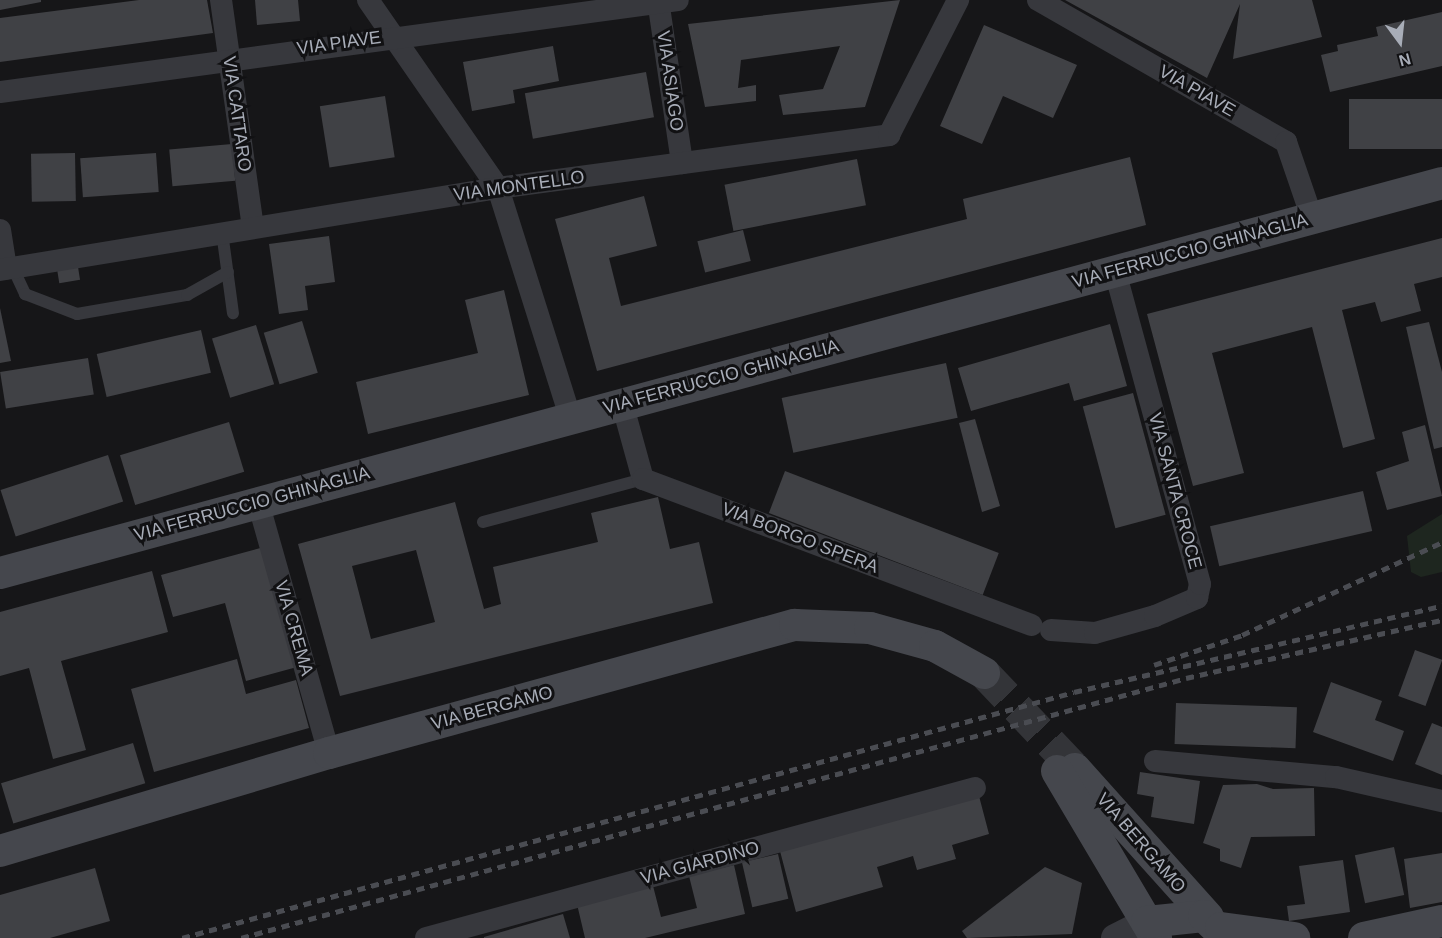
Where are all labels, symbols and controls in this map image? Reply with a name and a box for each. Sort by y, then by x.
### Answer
north arrow [1370,12,1430,72]
street label: VIA PIAVE [295,26,383,60]
street label: VIA ASIAGO [652,28,688,134]
text: N [1397,50,1413,70]
street label: VIA CATTARO [218,54,256,174]
street label: VIA PIAVE [1154,60,1240,122]
street label: VIA MONTELLO [452,166,586,206]
street label: VIA FERRUCCIO GHINAGLIA [1069,209,1311,293]
street label: VIA FERRUCCIO GHINAGLIA [600,335,842,419]
street label: VIA SANTA CROCE [1144,410,1206,572]
street label: VIA FERRUCCIO GHINAGLIA [131,462,373,546]
street label: VIA BORGO SPERA [718,498,882,578]
street label: VIA CREMA [270,577,318,679]
street label: VIA BERGAMO [428,681,556,735]
street label: VIA BERGAMO [1092,788,1190,898]
street label: VIA GIARDINO [638,837,762,889]

